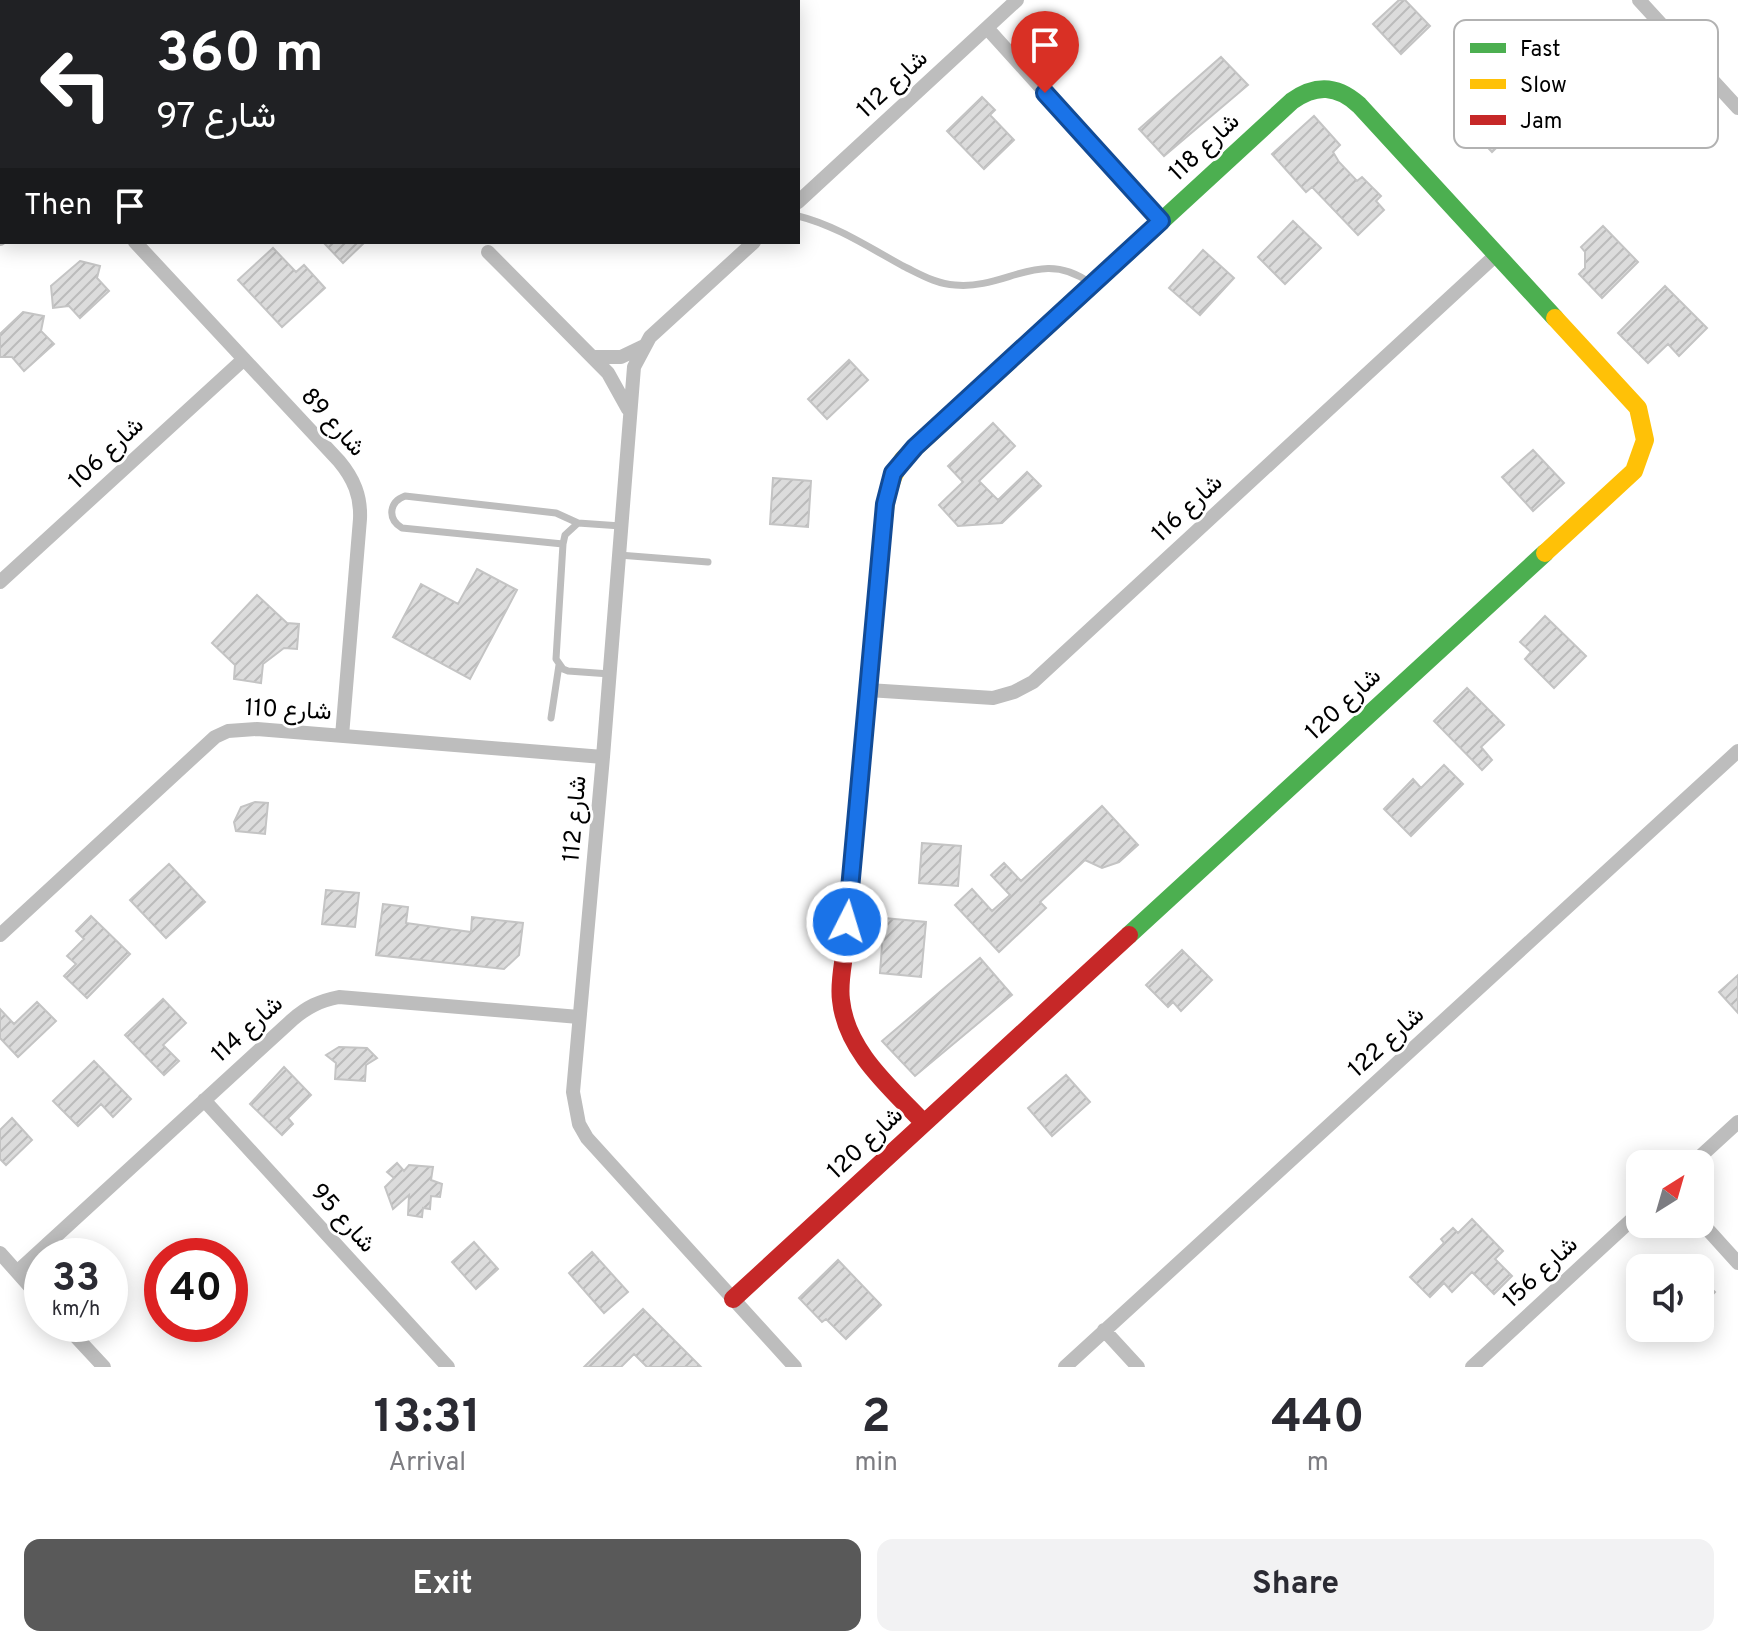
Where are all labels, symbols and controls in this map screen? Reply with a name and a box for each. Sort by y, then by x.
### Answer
pin [1011,11,1079,93]
legend [1454,20,1718,148]
text: 360 m [156,21,324,91]
icon: arrive [1023,23,1067,67]
icon: left [24,32,128,136]
text: Fast [1520,37,1561,64]
street label: شارع 112 [851,45,935,125]
text: Slow [1520,73,1567,100]
text: شارع 97 [156,95,276,141]
street label: شارع 118 [1163,108,1247,188]
text: Jam [1520,109,1563,136]
icon: arrive [108,184,152,228]
text: Then [24,188,92,225]
street label: شارع 89 [293,382,371,464]
street label: شارع 106 [63,411,151,497]
street label: شارع 116 [1146,469,1230,549]
street label: شارع 120 [1300,662,1388,748]
street label: شارع 110 [244,694,332,728]
street label: شارع 112 [557,775,595,863]
position arrow [805,880,889,964]
street label: شارع 114 [206,990,290,1070]
street label: شارع 122 [1343,1001,1431,1085]
street label: شارع 120 [822,1101,910,1187]
north arrow [1626,1150,1714,1238]
map controls [1626,1150,1714,1342]
street label: شارع 95 [303,1178,381,1260]
street label: شارع 156 [1497,1231,1585,1315]
speed limit sign: 40 [144,1238,248,1342]
button: sound [1626,1254,1714,1342]
text: 33 [52,1255,100,1305]
text: km/h [52,1297,100,1323]
text: 13:31 [373,1389,481,1449]
text: 2 [861,1389,891,1449]
text: 440 [1271,1389,1365,1449]
text: Arrival [388,1447,466,1480]
text: min [855,1447,898,1480]
text: m [1307,1447,1329,1480]
button: Exit [24,1539,861,1631]
button: Share [877,1539,1714,1631]

